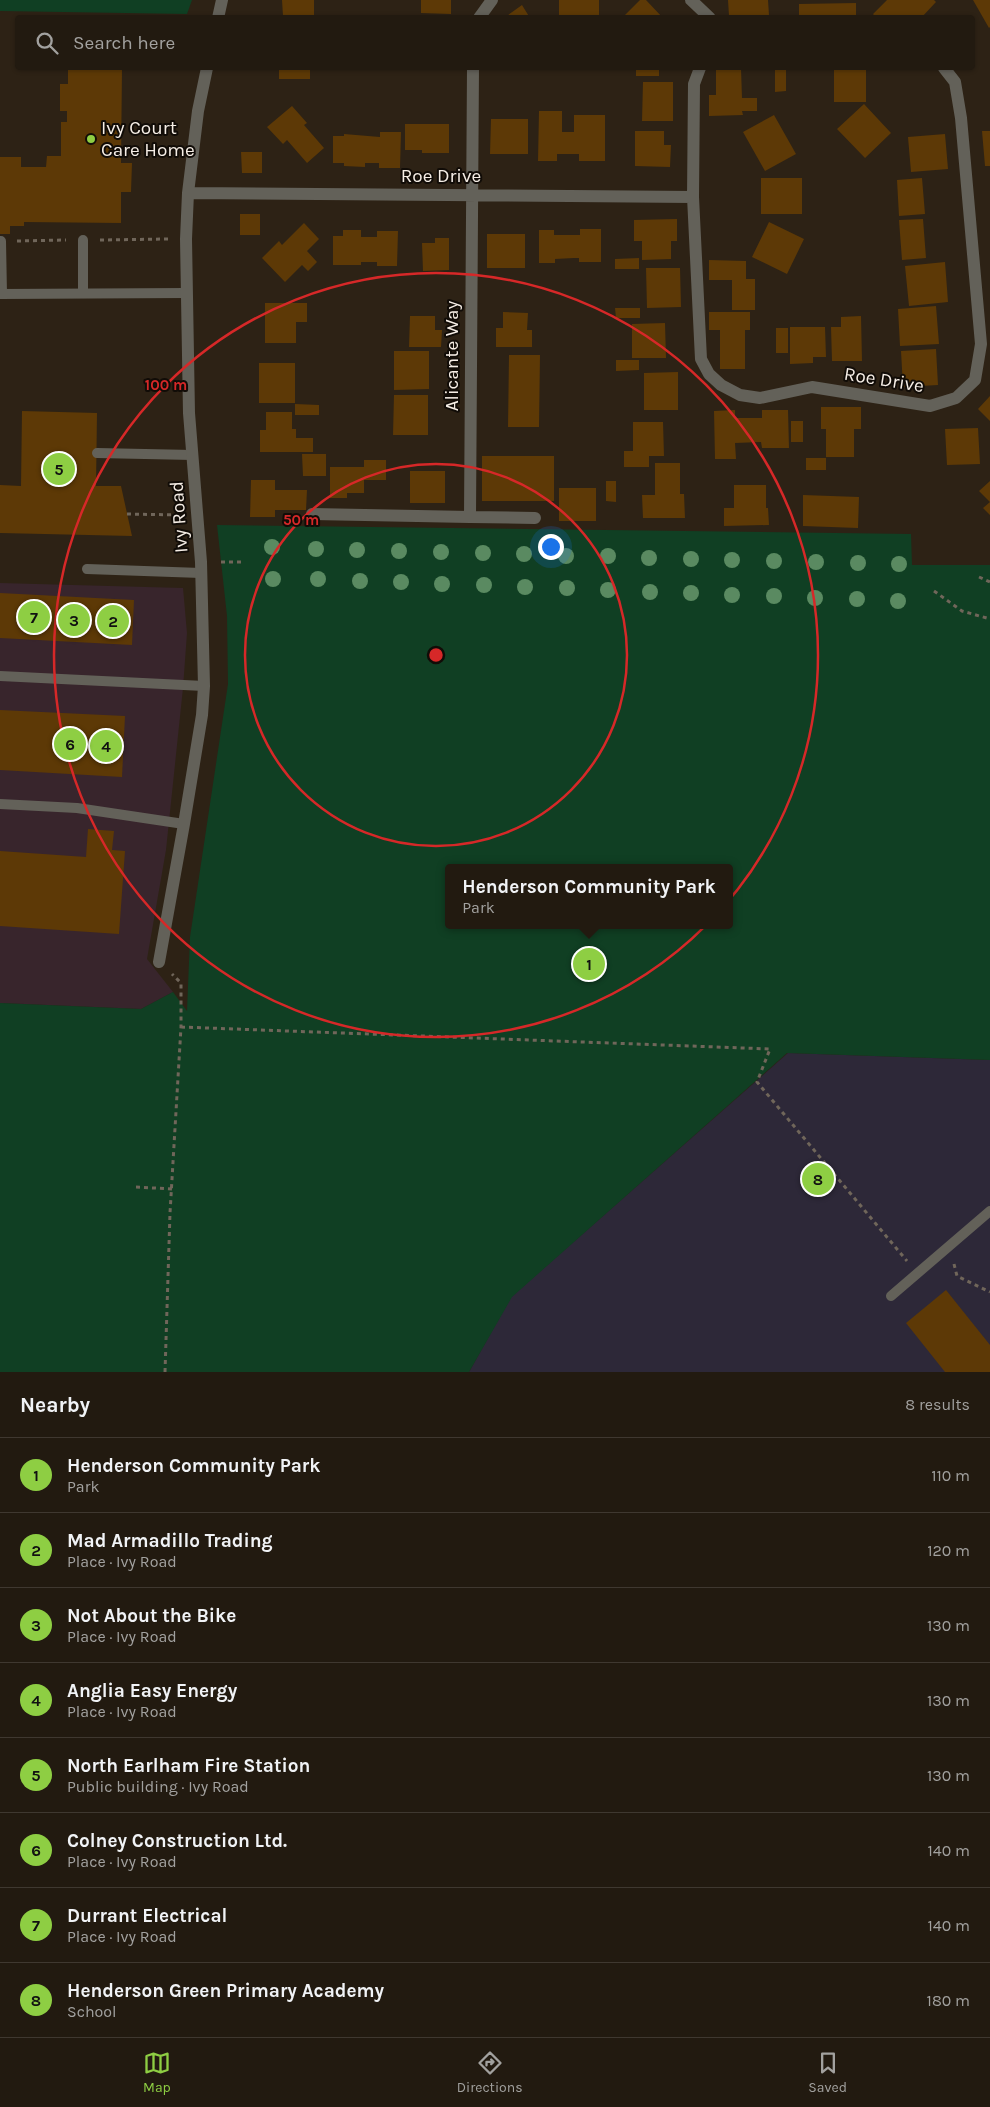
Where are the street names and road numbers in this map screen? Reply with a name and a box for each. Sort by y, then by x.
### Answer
street label: Roe Drive [401,165,481,187]
street label: Alicante Way [441,300,463,411]
street label: Roe Drive [842,363,926,397]
street label: Ivy Road [166,480,192,554]

